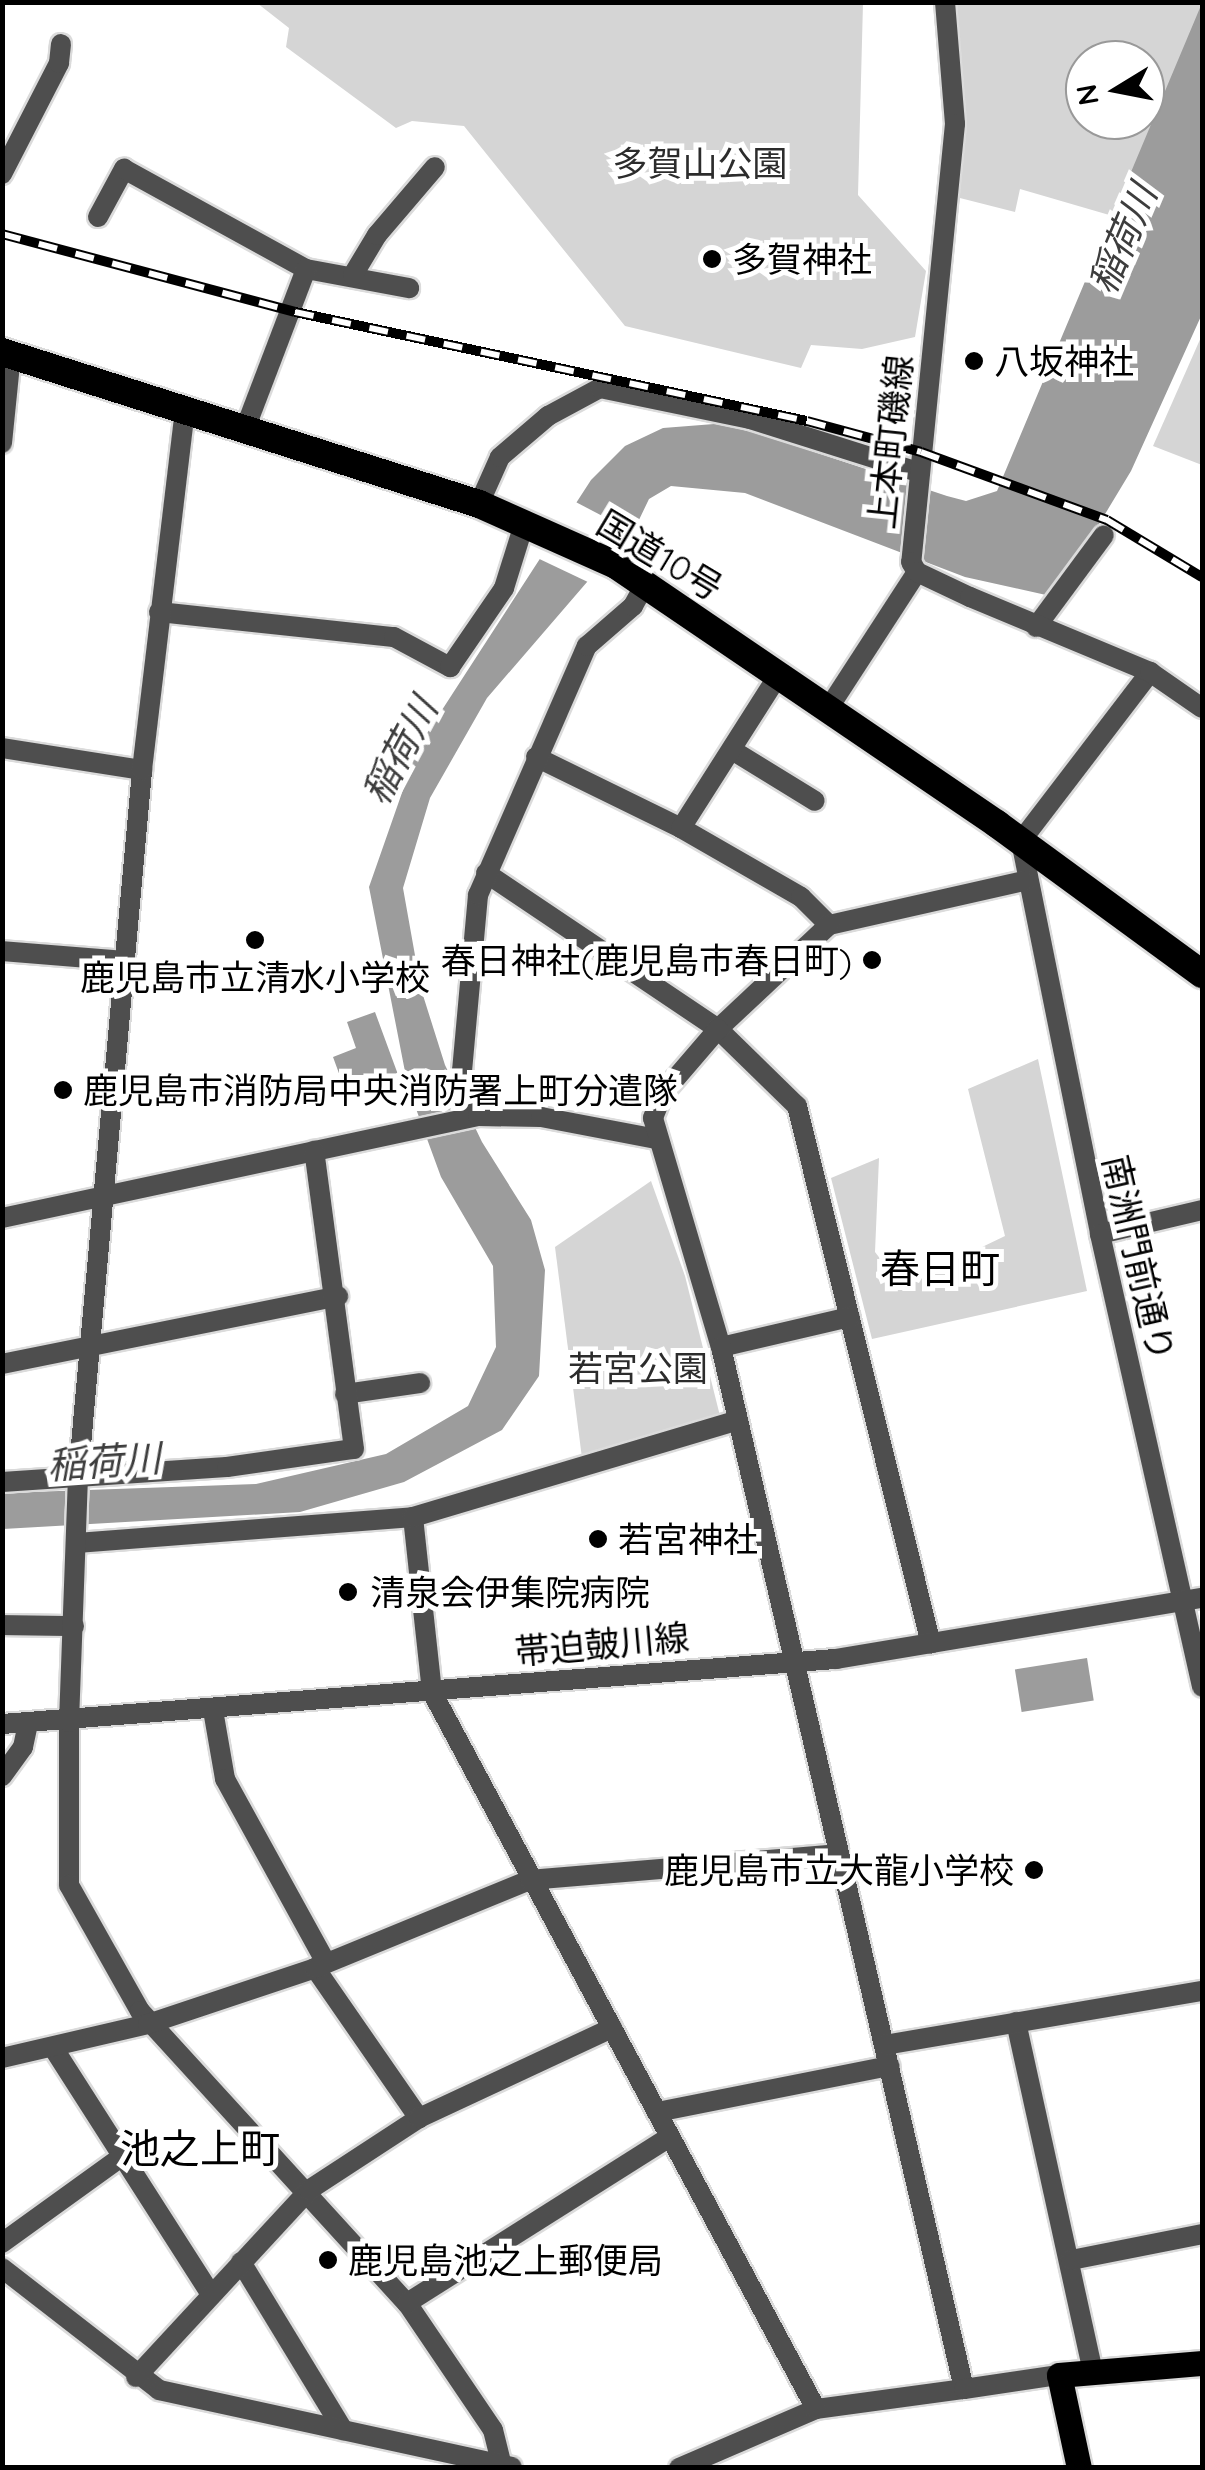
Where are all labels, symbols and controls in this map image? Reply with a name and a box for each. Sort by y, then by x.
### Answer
north arrow [1065,40,1165,140]
text: N [1068,82,1106,108]
park label: 多賀山公園 [613,142,787,184]
water label: 稲荷川 [1080,178,1166,300]
place label: 多賀神社 [732,238,872,280]
marker: 多賀神社 [701,248,723,270]
place label: 八坂神社 [994,340,1134,382]
marker: 八坂神社 [963,350,985,372]
street label: 上本町磯線 [860,353,920,531]
street label: 国道10号 [590,501,730,609]
water label: 稲荷川 [353,690,447,812]
marker: 鹿児島市立清水小学校 [244,929,266,951]
place label: 春日神社(鹿児島市春日町) [441,939,852,981]
marker: 春日神社(鹿児島市春日町) [861,949,883,971]
place label: 鹿児島市立清水小学校 [80,956,430,998]
place label: 鹿児島市消防局中央消防署上町分遣隊 [83,1069,678,1111]
marker: 鹿児島市消防局中央消防署上町分遣隊 [52,1079,74,1101]
street label: 南洲門前通り [1095,1151,1183,1365]
district label: 春日町 [880,1244,1000,1292]
park label: 若宮公園 [568,1347,708,1389]
water label: 稲荷川 [46,1435,162,1489]
place label: 若宮神社 [618,1518,758,1560]
marker: 若宮神社 [587,1528,609,1550]
place label: 清泉会伊集院病院 [370,1571,650,1613]
marker: 清泉会伊集院病院 [335,1579,361,1605]
street label: 帯迫皷川線 [513,1615,691,1673]
place label: 鹿児島市立大龍小学校 [664,1849,1014,1891]
marker: 鹿児島市立大龍小学校 [1023,1859,1045,1881]
district label: 池之上町 [120,2124,280,2172]
place label: 鹿児島池之上郵便局 [348,2239,663,2281]
marker: 鹿児島池之上郵便局 [317,2249,339,2271]

